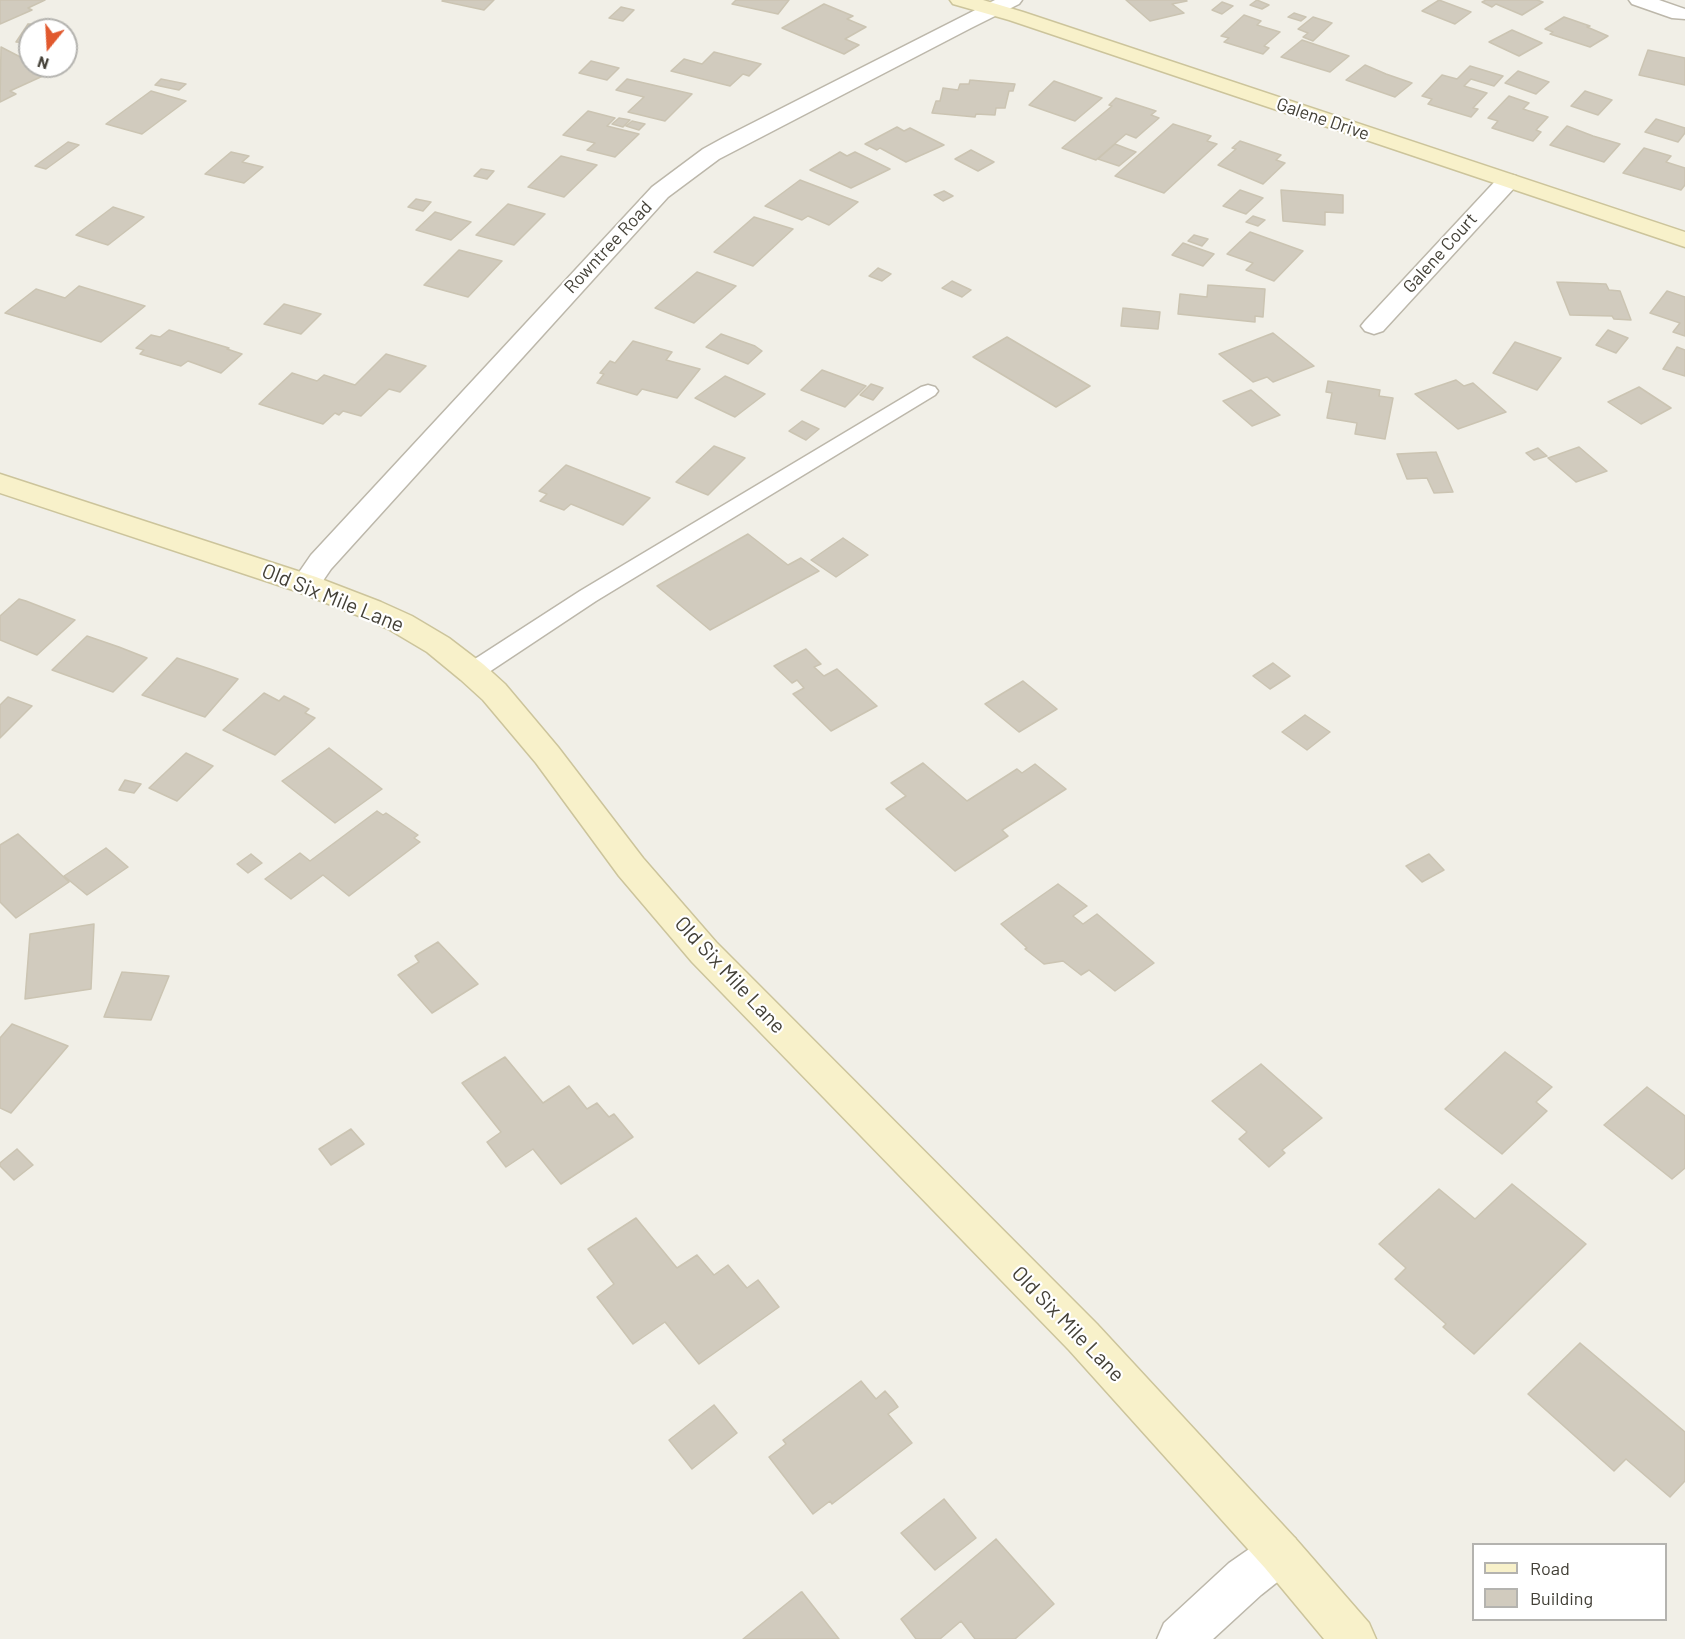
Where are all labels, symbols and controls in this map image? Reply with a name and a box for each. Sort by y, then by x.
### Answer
north arrow [18,18,78,78]
text: N [35,53,51,74]
street label: Galene Drive [1274,93,1372,145]
street label: Rowntree Road [560,196,656,298]
street label: Galene Court [1398,208,1482,298]
street label: Old Six Mile Lane [258,558,408,638]
street label: Old Six Mile Lane [669,911,791,1039]
street label: Old Six Mile Lane [1006,1261,1130,1387]
legend [1472,1543,1667,1621]
text: Road [1530,1557,1570,1579]
text: Building [1530,1587,1593,1609]

